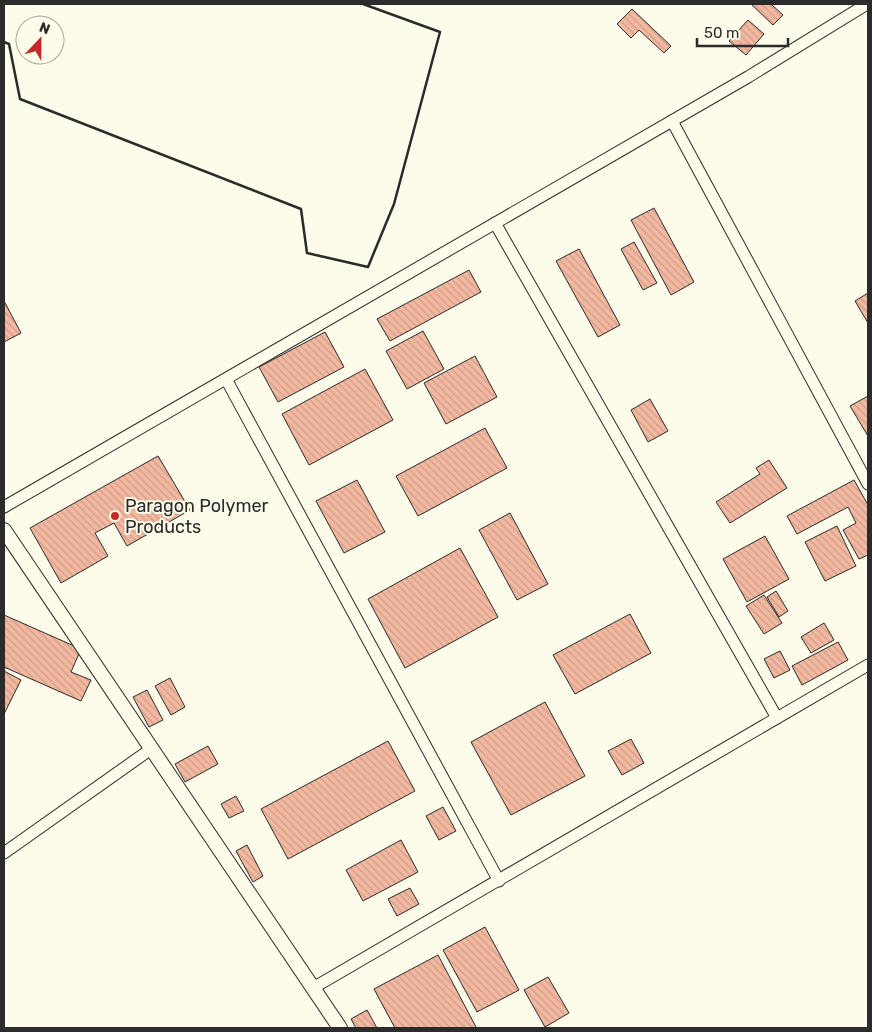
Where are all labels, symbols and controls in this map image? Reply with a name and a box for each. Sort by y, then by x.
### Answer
north arrow [15,15,65,65]
scale bar [697,15,788,47]
text: N [37,19,53,38]
text: 50 m [704,24,739,42]
place label: Paragon Polymer Products [125,495,268,538]
marker: Paragon Polymer Products [109,510,121,522]

